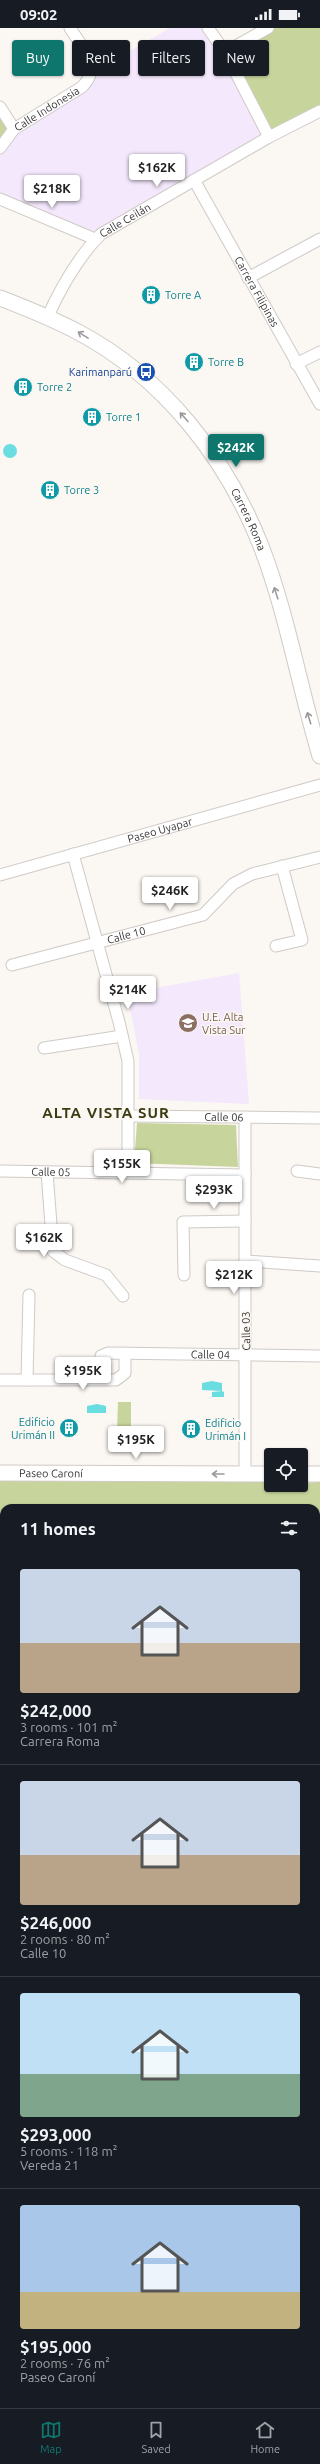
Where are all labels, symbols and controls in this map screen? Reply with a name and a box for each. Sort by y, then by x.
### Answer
text: 09:02 [20,6,58,23]
chip: Buy [12,40,64,76]
chip: Rent [72,40,130,76]
chip: Filters [138,40,205,76]
chip: New [213,40,269,76]
street label: Calle Indonesia [12,84,81,133]
pin: $162K [129,154,185,188]
text: $162K [138,160,176,174]
pin: $218K [24,175,80,209]
text: $218K [33,181,71,195]
street label: Calle Ceilán [97,201,153,240]
street label: Carrera Filipinas [232,254,281,329]
building icon: Torre A [140,284,162,306]
place label: Torre A [165,289,202,301]
one-way arrow [77,331,89,339]
building icon: Torre B [183,351,205,373]
place label: Torre B [208,356,244,368]
bus stop icon: Karimanparú [135,361,157,383]
place label: Karimanparú [69,366,132,378]
building icon: Torre 2 [12,376,34,398]
place label: Torre 2 [37,381,72,393]
building icon: Torre 1 [81,406,103,428]
place label: Torre 1 [106,411,141,423]
one-way arrow [179,412,188,422]
pin: $242K [208,434,264,468]
text: $242K [217,440,255,454]
building icon: Torre 3 [39,479,61,501]
place label: Torre 3 [64,484,99,496]
street label: Carrera Roma [229,486,268,552]
one-way arrow [271,587,279,599]
one-way arrow [305,712,312,725]
street label: Paseo Uyapar [126,815,194,845]
pin: $246K [142,877,198,911]
text: $246K [151,883,189,897]
street label: Calle 10 [106,924,147,946]
pin: $214K [100,976,156,1010]
text: $214K [109,982,147,996]
place label: U.E. Alta Vista Sur [202,1011,246,1036]
school or university icon: U.E. Alta Vista Sur [177,1012,199,1034]
district label: ALTA VISTA SUR [42,1104,170,1121]
street label: Calle 06 [204,1111,244,1123]
pin: $155K [94,1150,150,1184]
text: $155K [103,1156,141,1170]
street label: Calle 05 [31,1166,71,1178]
pin: $293K [186,1176,242,1210]
text: $293K [195,1182,233,1196]
pin: $162K [16,1224,72,1258]
text: $162K [25,1230,63,1244]
pin: $212K [206,1261,262,1295]
text: $212K [215,1267,253,1281]
street label: Calle 03 [240,1311,252,1351]
street label: Calle 04 [191,1348,230,1361]
pin: $195K [55,1357,111,1391]
text: $195K [64,1363,102,1377]
place label: Edificio Urimán II [11,1416,55,1441]
building icon: Edificio Urimán II [58,1417,80,1439]
place label: Edificio Urimán I [205,1417,246,1442]
building icon: Edificio Urimán I [180,1418,202,1440]
pin: $195K [108,1426,164,1460]
text: $195K [117,1432,155,1446]
map controls [264,1448,308,1492]
button: locate [264,1448,308,1492]
street label: Paseo Caroní [19,1467,83,1479]
one-way arrow [212,1470,225,1478]
icon: filters [278,1517,300,1539]
text: 11 homes [20,1519,96,1538]
icon: home [124,1595,196,1667]
text: $242,000 [20,1701,91,1720]
text: 3 rooms · 101 m² [20,1720,117,1734]
text: Carrera Roma [20,1734,100,1748]
icon: home [124,1807,196,1879]
text: $246,000 [20,1913,91,1932]
text: 2 rooms · 80 m² [20,1932,110,1946]
text: Calle 10 [20,1946,66,1960]
icon: home [124,2019,196,2091]
text: $293,000 [20,2125,91,2144]
text: 5 rooms · 118 m² [20,2144,117,2158]
text: Vereda 21 [20,2158,79,2172]
icon: home [124,2231,196,2303]
text: $195,000 [20,2337,91,2356]
text: 2 rooms · 76 m² [20,2356,110,2370]
text: Paseo Caroní [20,2370,96,2384]
tab: Map [40,2419,62,2455]
tab: Saved [142,2419,171,2455]
tab: Home [250,2419,280,2455]

